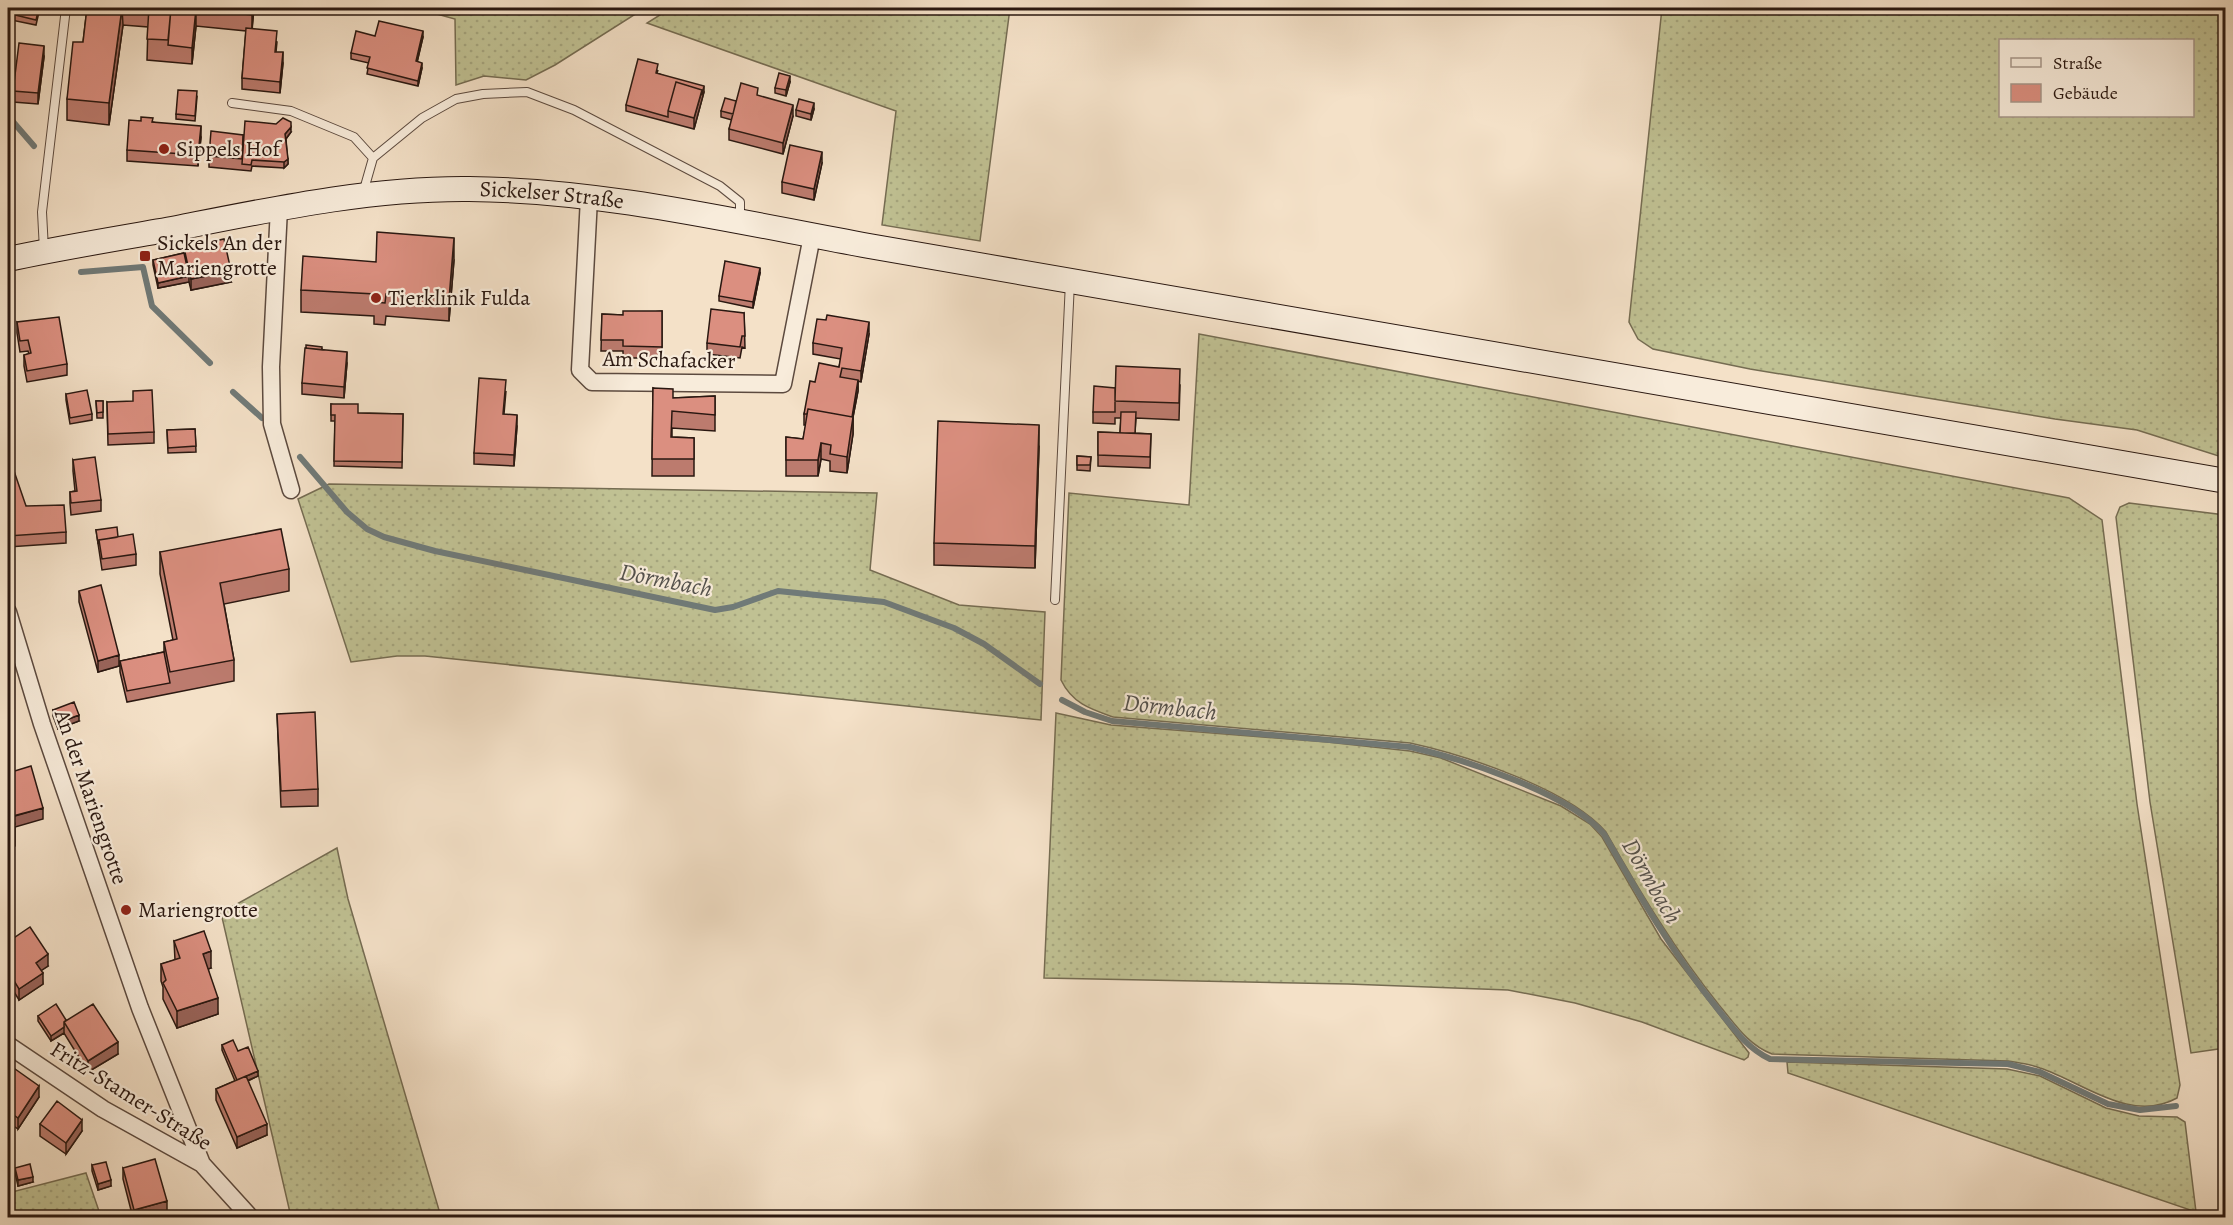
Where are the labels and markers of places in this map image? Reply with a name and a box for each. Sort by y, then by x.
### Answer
place label: Sippels Hof [176,134,282,164]
marker: Sippels Hof [157,142,171,156]
place label: Sickels An der Mariengrotte [157,228,282,283]
marker: Sickels An der Mariengrotte [138,249,152,263]
place label: Tierklinik Fulda [388,283,531,313]
marker: Tierklinik Fulda [369,291,383,305]
place label: Mariengrotte [138,895,258,925]
marker: Mariengrotte [119,903,133,917]

